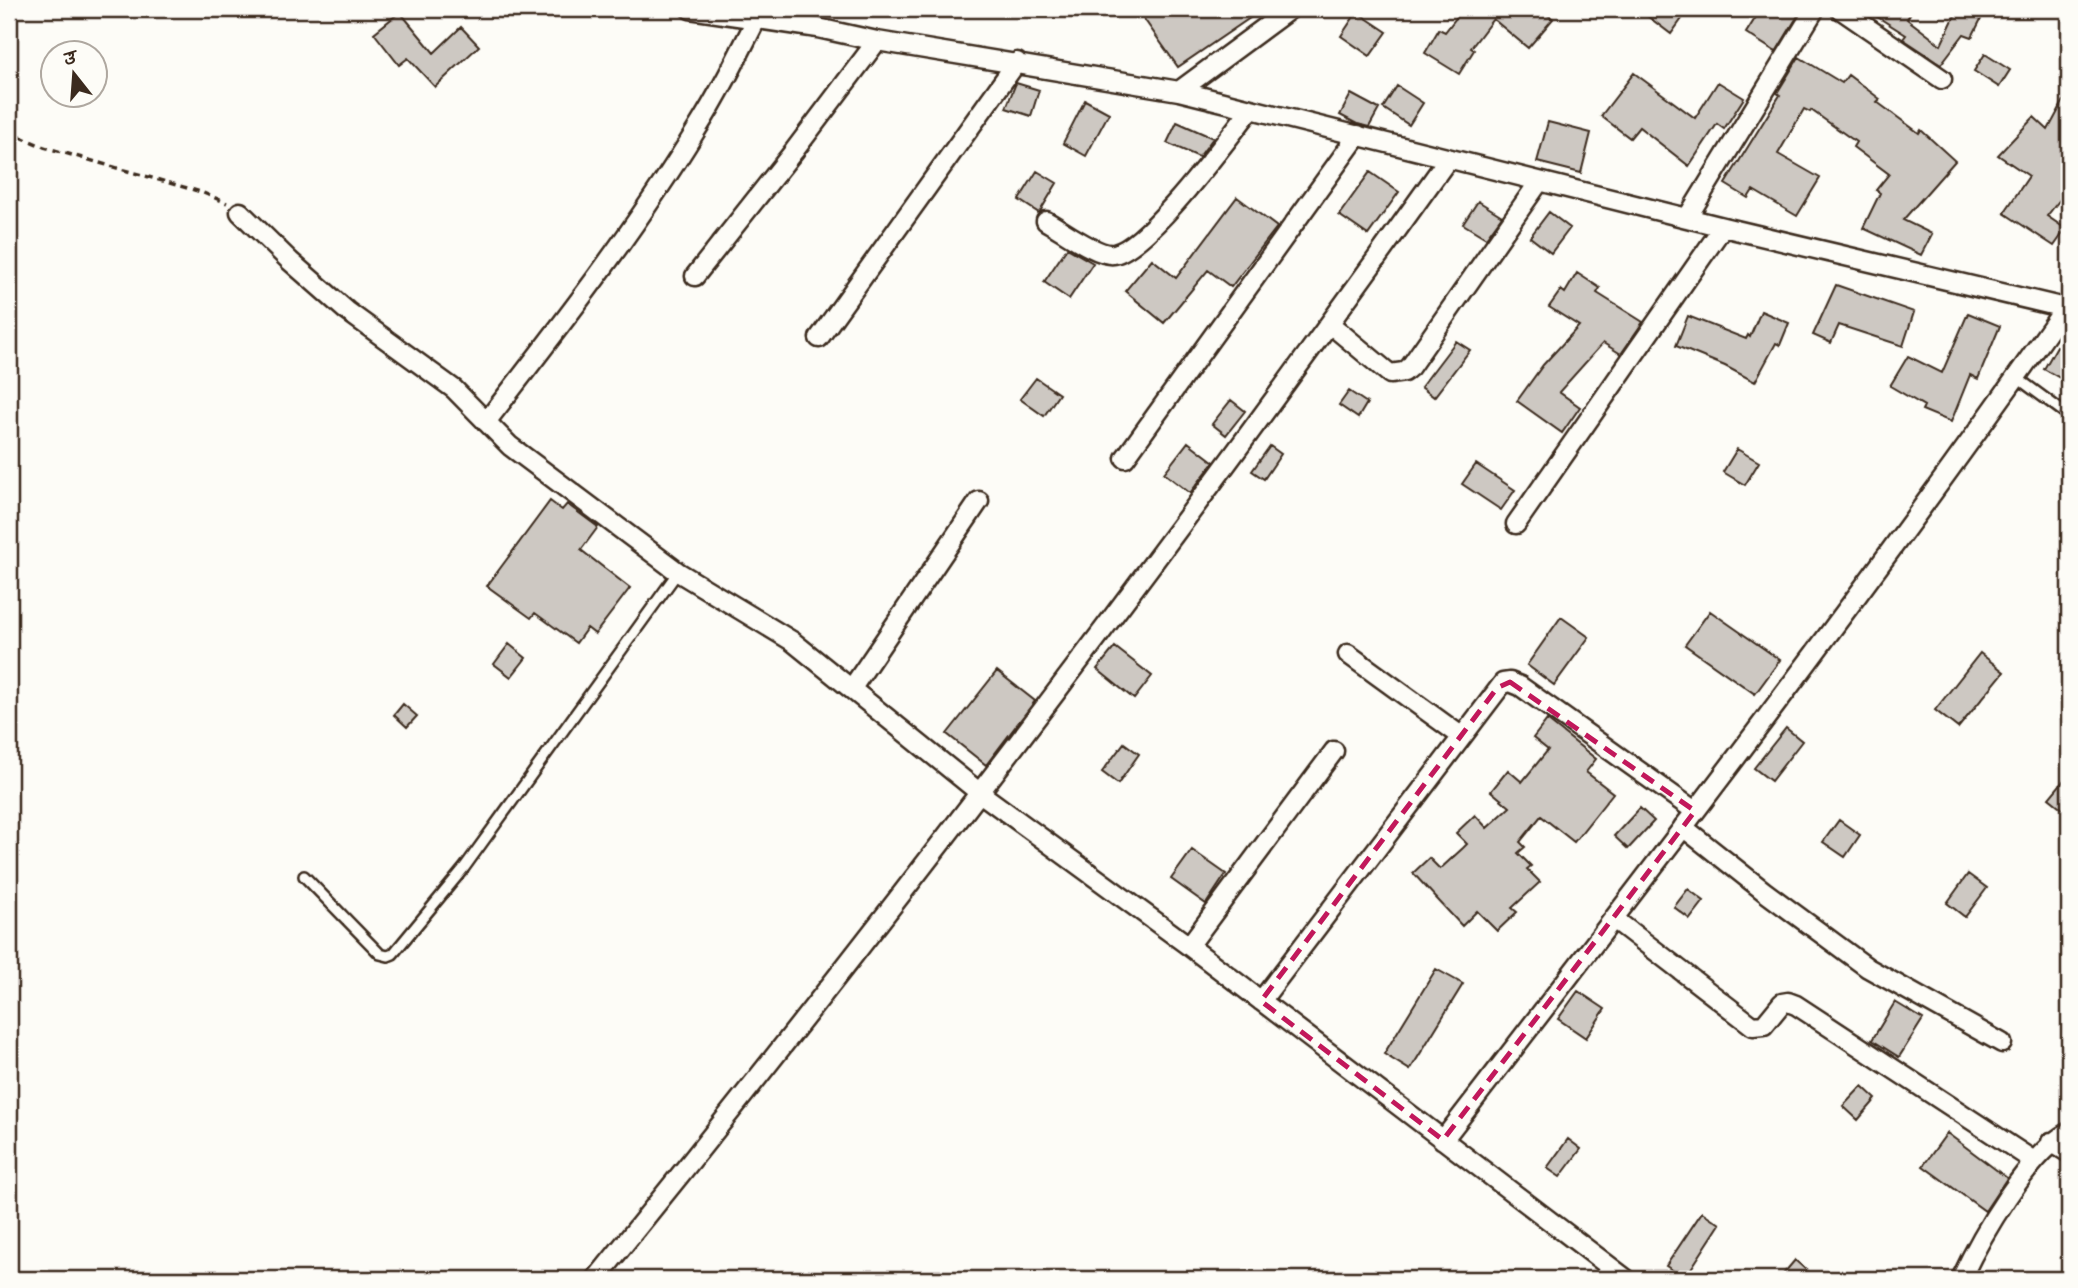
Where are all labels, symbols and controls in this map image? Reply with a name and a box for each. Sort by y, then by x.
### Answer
north arrow [38,38,108,108]
text: उ [60,42,84,76]

